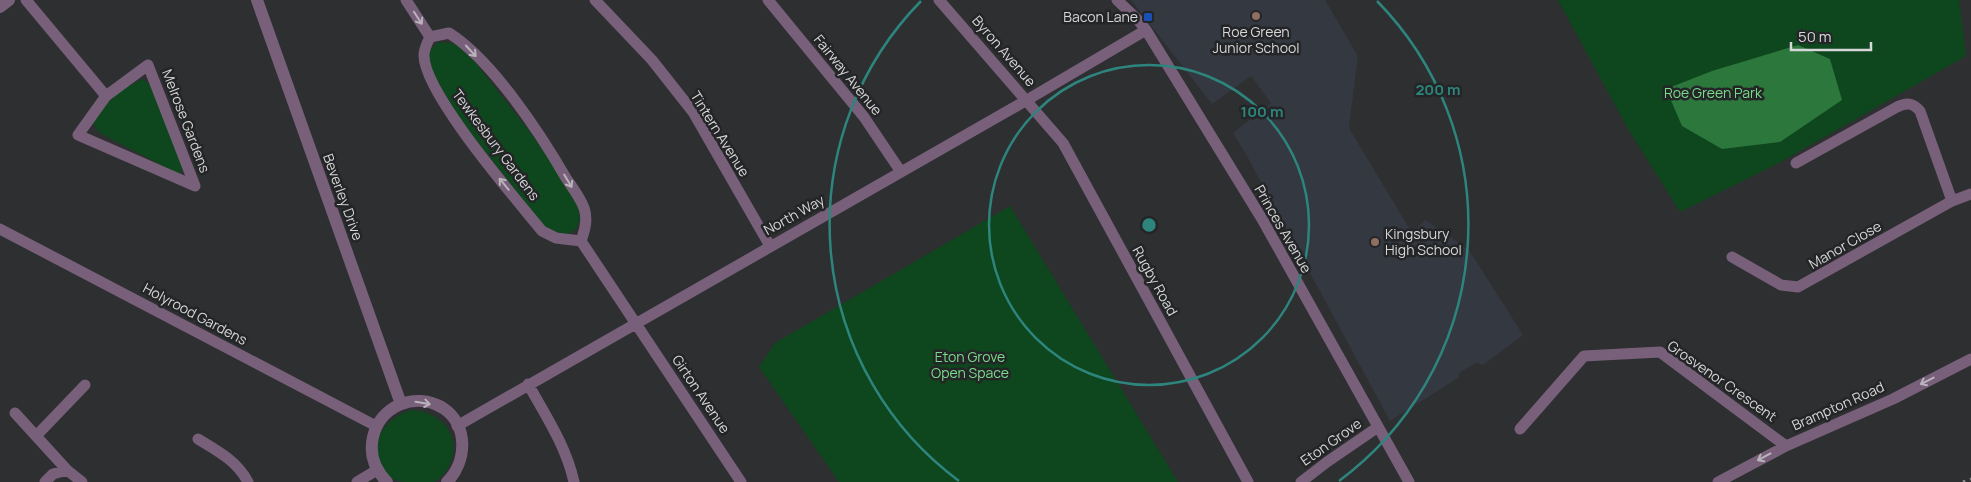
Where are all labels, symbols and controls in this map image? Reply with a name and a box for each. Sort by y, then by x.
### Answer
place label: Bacon Lane [1063,7,1138,26]
marker: Roe Green Junior School [1250,10,1262,22]
one-way arrow [413,11,423,25]
street label: Byron Avenue [968,11,1040,90]
marker: Bacon Lane [1142,11,1154,23]
scale bar [1791,20,1871,52]
place label: Roe Green Junior School [1212,22,1300,57]
text: 50 m [1798,26,1832,47]
street label: Fairway Avenue [810,30,887,119]
one-way arrow [465,45,477,58]
street label: Melrose Gardens [158,66,215,175]
text: 200 m [1415,79,1461,100]
park label: Roe Green Park [1664,83,1763,102]
street label: Tewkesbury Gardens [448,85,544,204]
street label: Tintern Avenue [687,87,754,180]
text: 100 m [1241,101,1283,122]
street label: Beverley Drive [319,151,368,243]
one-way arrow [564,173,573,188]
one-way arrow [499,177,510,190]
street label: Princes Avenue [1250,181,1316,276]
street label: North Way [760,190,828,239]
centre of rings [1140,216,1158,234]
street label: Manor Close [1805,216,1885,273]
place label: Kingsbury High School [1385,224,1462,259]
marker: Kingsbury High School [1369,236,1381,248]
street label: Rugby Road [1129,243,1182,319]
street label: Holyrood Gardens [140,278,251,349]
street label: Grosvenor Crescent [1664,336,1781,426]
park label: Eton Grove Open Space [931,347,1009,382]
street label: Girton Avenue [668,351,735,437]
one-way arrow [1920,376,1935,386]
street label: Brampton Road [1789,377,1887,434]
one-way arrow [415,398,431,408]
street label: Eton Grove [1296,414,1365,470]
one-way arrow [1758,453,1772,463]

